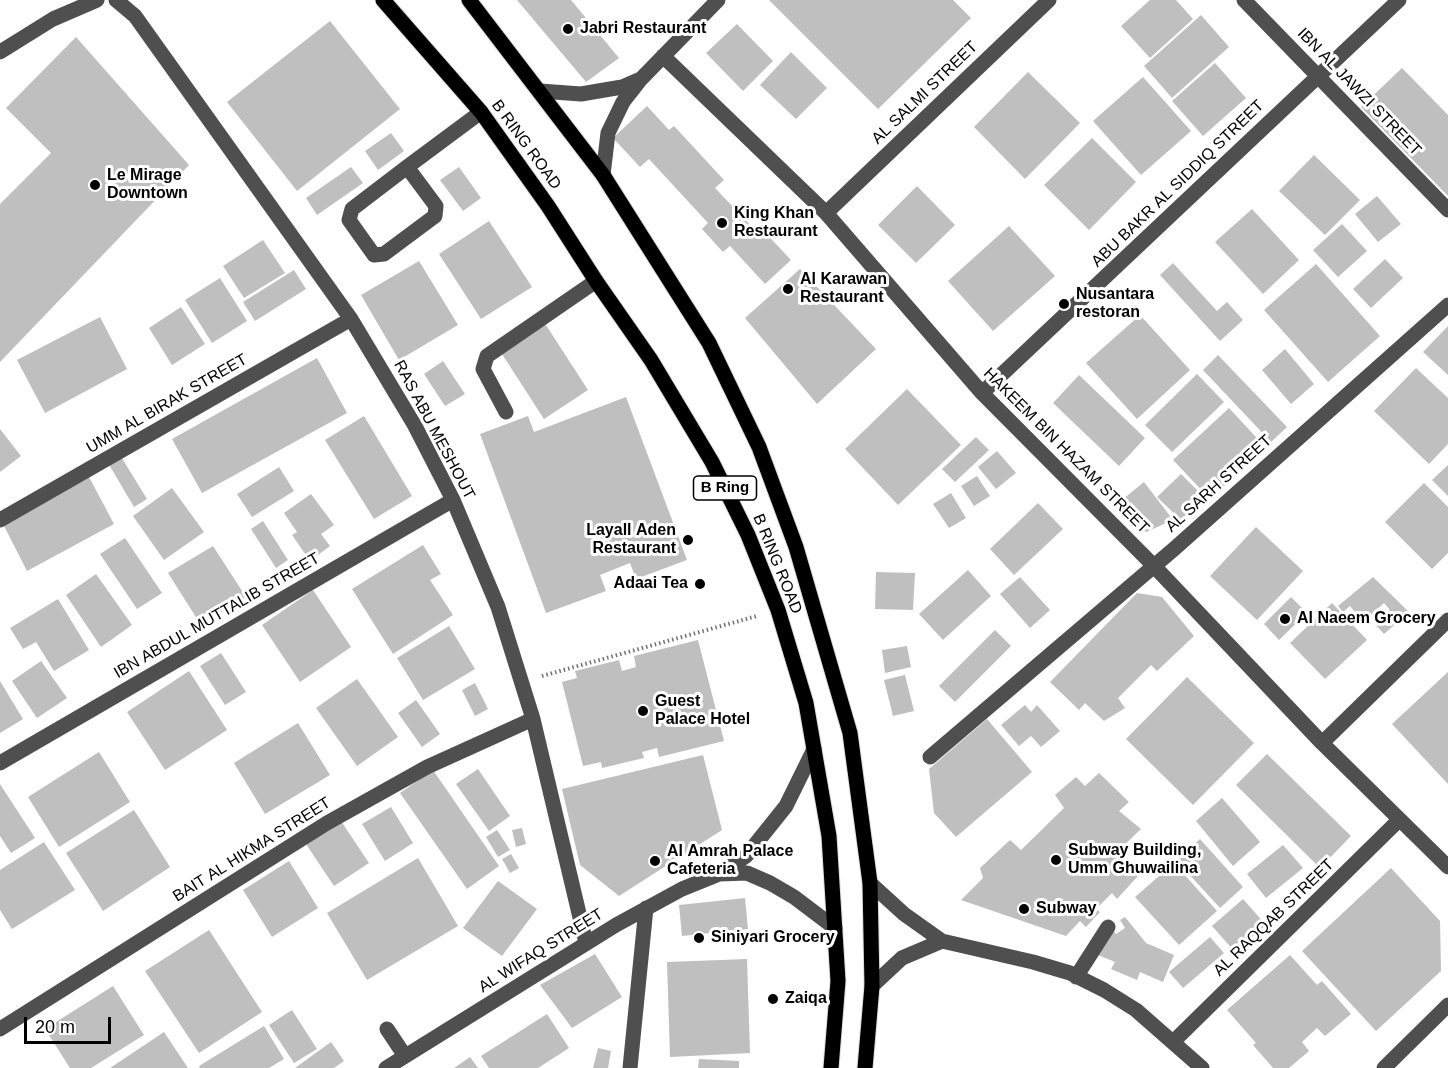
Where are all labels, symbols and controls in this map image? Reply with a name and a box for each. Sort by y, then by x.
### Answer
place label: Jabri Restaurant [580,19,706,39]
marker: Jabri Restaurant [561,22,575,36]
street label: IBN AL JAWZI STREET [1293,24,1425,160]
street label: AL SALMI STREET [868,38,982,148]
street label: ABU BAKR AL SIDDIQ STREET [1088,96,1268,272]
street label: B RING ROAD [487,97,565,193]
place label: Le Mirage Downtown [107,166,188,204]
marker: Le Mirage Downtown [88,178,102,192]
place label: King Khan Restaurant [734,204,818,242]
marker: King Khan Restaurant [715,216,729,230]
place label: Al Karawan Restaurant [800,270,887,308]
marker: Al Karawan Restaurant [781,282,795,296]
place label: Nusantara restoran [1076,285,1154,323]
marker: Nusantara restoran [1057,297,1071,311]
street label: UMM AL BIRAK STREET [83,350,251,458]
street label: RAS ABU MESHOUT [389,357,479,503]
street label: HAKEEM BIN HAZAM STREET [979,364,1153,538]
street label: AL SARH STREET [1162,431,1276,537]
road number: B Ring [694,476,756,500]
street label: B RING ROAD [748,511,806,617]
place label: Layall Aden Restaurant [586,521,676,559]
marker: Layall Aden Restaurant [681,533,695,547]
street label: IBN ABDUL MUTTALIB STREET [111,549,323,683]
place label: Adaai Tea [614,574,688,594]
marker: Adaai Tea [693,577,707,591]
place label: Al Naeem Grocery [1297,609,1436,629]
marker: Al Naeem Grocery [1278,612,1292,626]
place label: Guest Palace Hotel [655,692,750,730]
marker: Guest Palace Hotel [636,704,650,718]
street label: BAIT AL HIKMA STREET [170,794,334,906]
place label: Subway Building, Umm Ghuwailina [1068,841,1201,879]
place label: Al Amrah Palace Cafeteria [667,842,793,880]
marker: Subway Building, Umm Ghuwailina [1049,853,1063,867]
marker: Al Amrah Palace Cafeteria [648,854,662,868]
street label: AL RAQQAB STREET [1210,856,1338,980]
place label: Subway [1036,899,1096,919]
marker: Subway [1017,902,1031,916]
street label: AL WIFAQ STREET [475,905,607,997]
place label: Siniyari Grocery [711,928,835,948]
marker: Siniyari Grocery [692,931,706,945]
place label: Zaiqa [785,989,827,1009]
marker: Zaiqa [766,992,780,1006]
scale bar [27,1005,114,1043]
text: 20 m [35,1017,75,1037]

